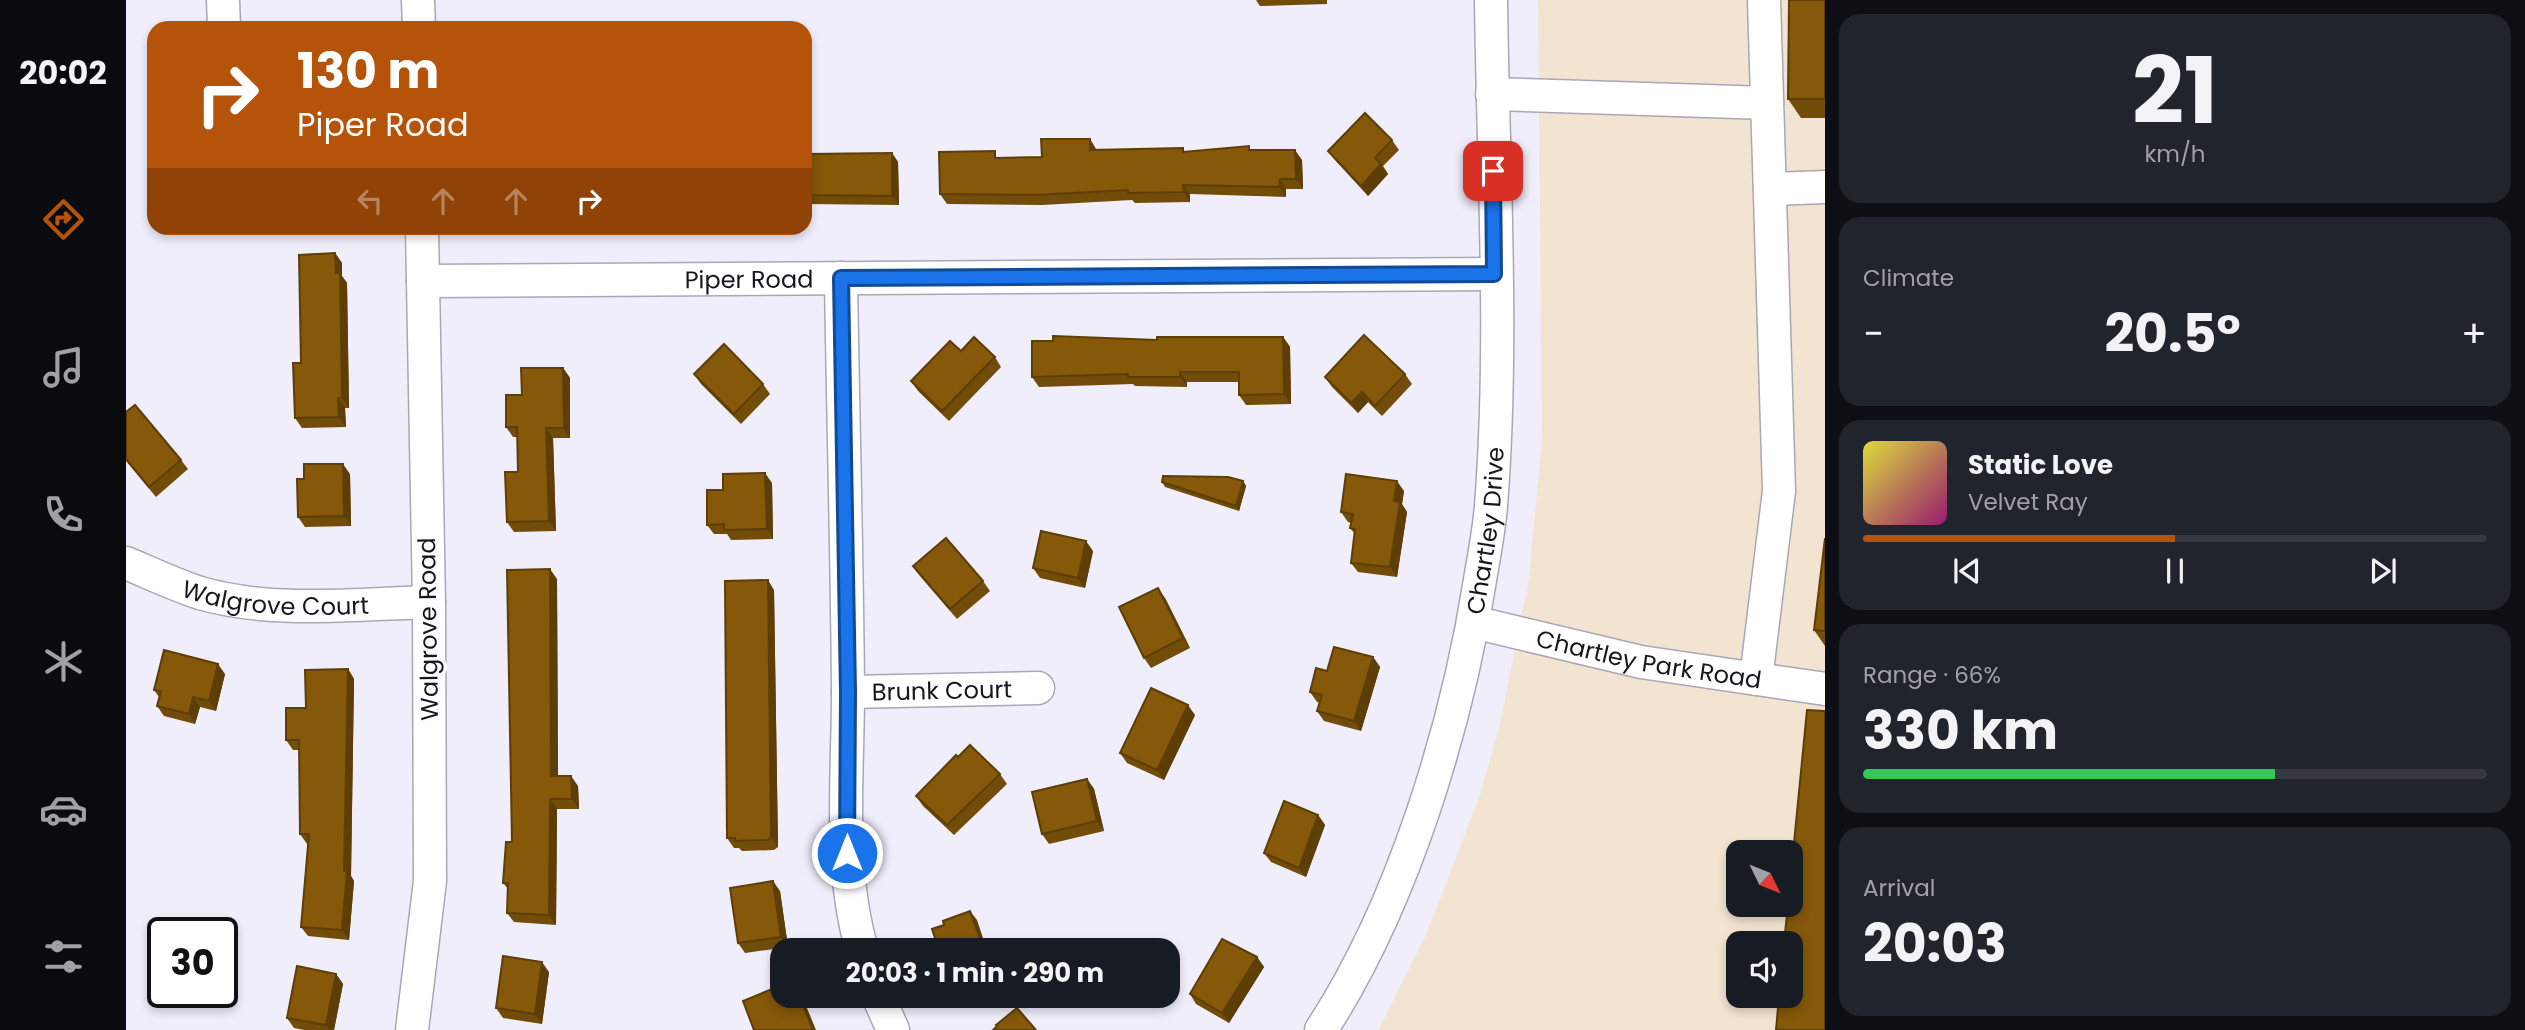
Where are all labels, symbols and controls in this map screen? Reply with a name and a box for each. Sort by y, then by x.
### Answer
text: 21 [2132,27,2218,155]
text: 130 m [297,37,439,105]
icon: right [182,49,273,140]
text: 20:02 [19,50,107,95]
text: Piper Road [297,102,469,147]
text: km/h [2144,138,2206,170]
pin [1463,141,1523,201]
icon: arrive [1474,152,1512,190]
icon: left [351,182,389,220]
icon: ahead [424,182,462,220]
icon: ahead [497,182,535,220]
icon: right [570,182,608,220]
icon: directions [39,195,88,244]
street label: Piper Road [685,262,813,296]
text: Climate [1863,262,1954,294]
text: 20.5° [2104,297,2241,370]
text: − [1863,307,1884,360]
text: + [2461,307,2487,360]
icon: music [39,343,88,392]
street label: Chartley Drive [1458,446,1511,617]
text: Static Love [1968,447,2113,483]
text: Velvet Ray [1968,486,2088,518]
icon: phone [39,490,88,539]
street label: Walgrove Road [410,537,446,721]
icon: previous [1948,552,1986,590]
icon: pause [2156,552,2194,590]
icon: next [2364,552,2402,590]
street label: Walgrove Court [178,572,370,623]
street label: Chartley Park Road [1533,621,1764,696]
icon: climate [39,637,88,686]
text: Range · 66% [1863,659,2001,691]
street label: Brunk Court [872,672,1012,708]
text: 330 km [1863,694,2058,767]
icon: car [39,785,88,834]
position arrow [810,816,884,890]
north arrow [1726,840,1802,917]
map controls [1726,840,1803,1008]
text: Arrival [1863,872,1935,904]
text: 20:03 [1863,907,2007,980]
speed limit sign: 30 [147,917,238,1008]
button: sound [1726,931,1803,1008]
icon: filters [39,932,88,981]
text: 20:03 · 1 min · 290 m [846,955,1104,991]

